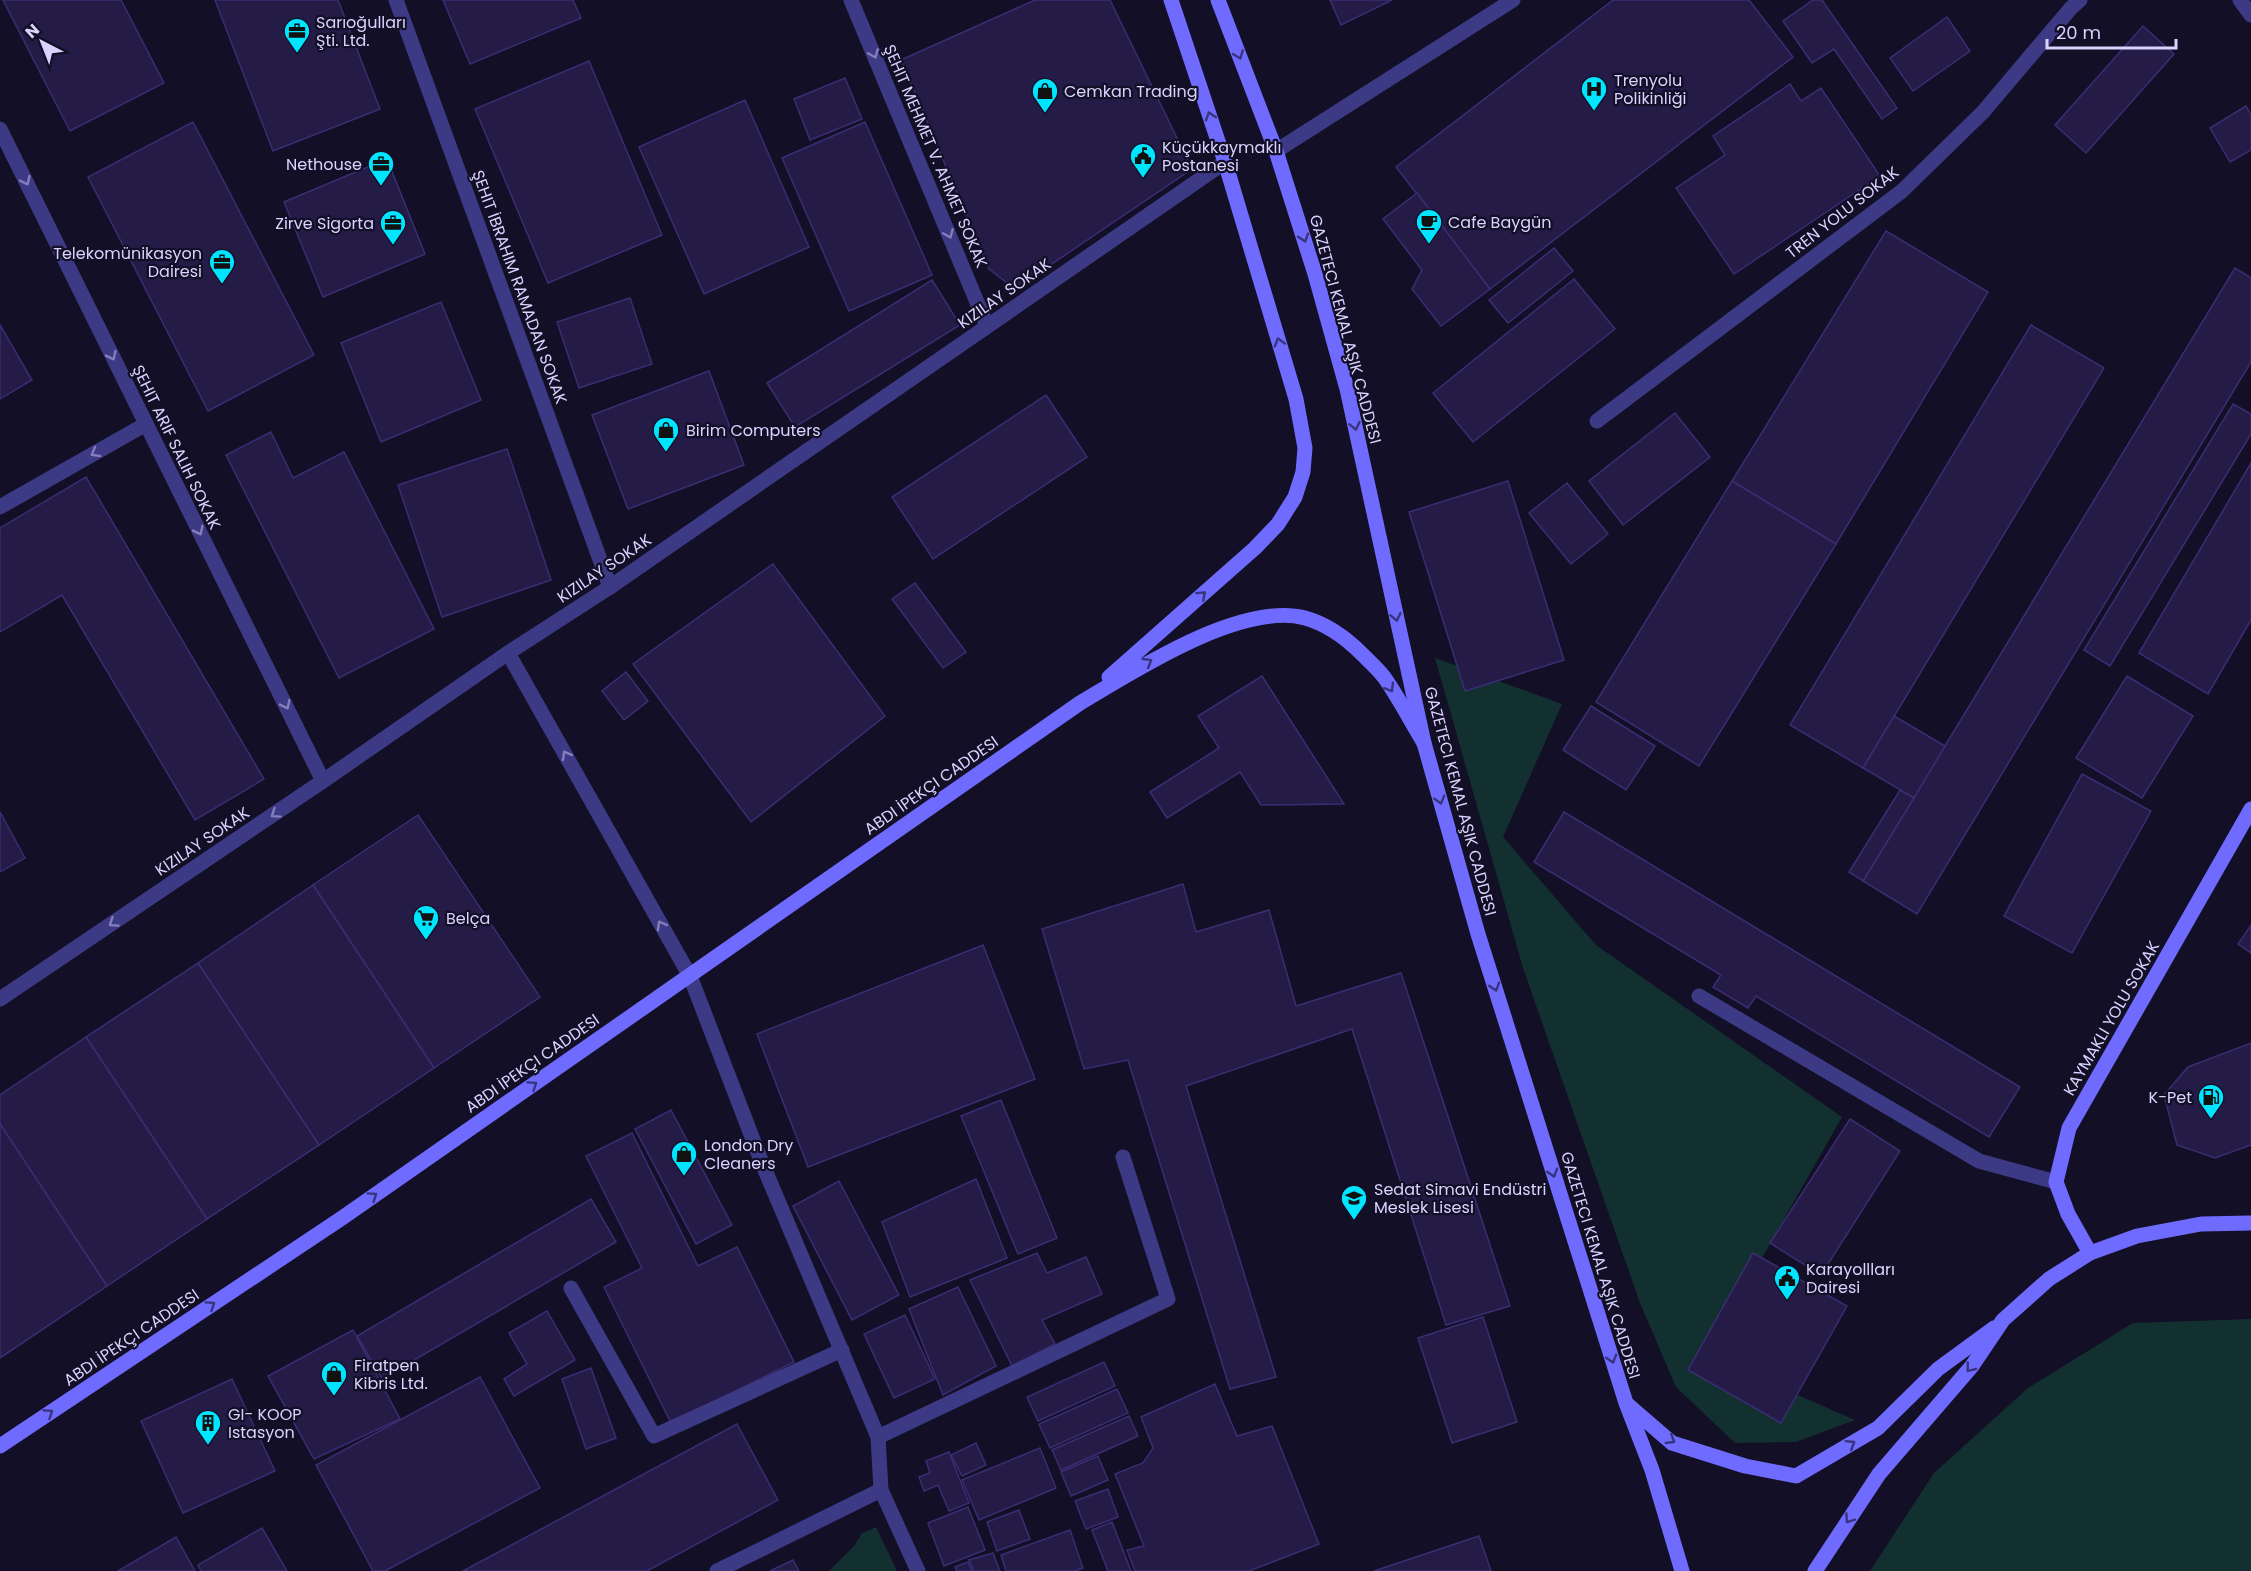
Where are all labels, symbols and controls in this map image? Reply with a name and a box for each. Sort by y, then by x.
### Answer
place label: Sarıoğulları Şti. Ltd. [316,11,406,52]
north arrow [12,12,72,72]
scale bar [2047,12,2176,50]
office icon: Sarıoğulları Şti. Ltd. [282,16,312,54]
text: N [20,19,44,44]
text: 20 m [2056,20,2101,45]
street label: ŞEHIT MEHMET V. AHMET SOKAK [878,41,993,272]
one-way arrow [867,48,879,59]
one-way arrow [1231,49,1244,59]
place label: Trenyolu Polikinliği [1614,69,1686,110]
hospital icon: Trenyolu Polikinliği [1579,74,1609,112]
shop icon: Cemkan Trading [1030,76,1060,114]
place label: Cemkan Trading [1064,80,1198,103]
one-way arrow [1204,111,1217,122]
place label: Küçükkaymaklı Postanesi [1162,136,1282,177]
public building icon: Küçükkaymaklı Postanesi [1128,141,1158,179]
office icon: Nethouse [366,149,396,187]
place label: Nethouse [286,153,362,176]
street label: TREN YOLU SOKAK [1781,161,1904,264]
street label: ŞEHIT İBRAHIM RAMADAN SOKAK [466,167,573,408]
one-way arrow [19,175,30,186]
cafe icon: Cafe Baygün [1414,207,1444,245]
office icon: Zirve Sigorta [378,208,408,246]
place label: Cafe Baygün [1448,211,1552,234]
place label: Zirve Sigorta [275,212,374,235]
street label: GAZETECI KEMAL AŞIK CADDESI [1304,212,1387,446]
one-way arrow [942,228,954,239]
one-way arrow [1296,232,1309,243]
place label: Telekomünikasyon Dairesi [53,242,202,283]
office icon: Telekomünikasyon Dairesi [207,247,237,285]
street label: KIZILAY SOKAK [953,252,1056,334]
one-way arrow [1274,337,1286,348]
one-way arrow [105,350,117,361]
street label: ŞEHIT ARIF SALIH SOKAK [127,361,227,534]
shop icon: Birim Computers [651,415,681,453]
place label: Birim Computers [686,419,821,442]
one-way arrow [1348,421,1361,431]
one-way arrow [91,446,101,457]
one-way arrow [192,524,203,535]
street label: KIZILAY SOKAK [553,528,656,609]
one-way arrow [1196,591,1206,602]
one-way arrow [1389,612,1402,622]
one-way arrow [1142,658,1152,669]
one-way arrow [1383,682,1395,692]
street label: GAZETECI KEMAL AŞIK CADDESI [1419,684,1502,918]
one-way arrow [278,699,290,710]
street label: ABDI İPEKÇI CADDESI [860,730,1003,840]
one-way arrow [561,751,573,761]
one-way arrow [1433,794,1445,805]
street label: KIZILAY SOKAK [151,801,254,882]
one-way arrow [271,807,282,818]
supermarket icon: Belça [411,903,441,941]
place label: Belça [446,907,490,930]
one-way arrow [109,915,119,927]
one-way arrow [657,921,668,931]
street label: KAYMAKLI YOLU SOKAK [2058,936,2165,1100]
one-way arrow [1488,981,1500,992]
street label: ABDI İPEKÇI CADDESI [461,1008,604,1118]
one-way arrow [526,1081,537,1092]
fuel station icon: K-Pet [2196,1082,2226,1120]
place label: K-Pet [2149,1086,2192,1109]
place label: London Dry Cleaners [704,1134,793,1175]
shop icon: London Dry Cleaners [669,1139,699,1177]
street label: GAZETECI KEMAL AŞIK CADDESI [1555,1149,1646,1382]
one-way arrow [1546,1167,1559,1178]
place label: Sedat Simavi Endüstri Meslek Lisesi [1374,1178,1546,1219]
school or university icon: Sedat Simavi Endüstri Meslek Lisesi [1339,1183,1369,1221]
one-way arrow [366,1192,377,1203]
place label: Karayollları Dairesi [1806,1258,1895,1299]
public building icon: Karayollları Dairesi [1772,1263,1802,1301]
street label: ABDI İPEKÇI CADDESI [59,1283,204,1391]
one-way arrow [204,1301,215,1312]
one-way arrow [1605,1353,1617,1364]
place label: Firatpen Kibris Ltd. [354,1354,428,1395]
shop icon: Firatpen Kibris Ltd. [319,1359,349,1397]
one-way arrow [1966,1361,1977,1372]
place label: GI- KOOP Istasyon [228,1403,301,1444]
building icon: GI- KOOP Istasyon [193,1408,223,1446]
one-way arrow [42,1409,53,1420]
one-way arrow [1665,1433,1675,1445]
one-way arrow [1845,1440,1855,1452]
one-way arrow [1845,1512,1856,1523]

